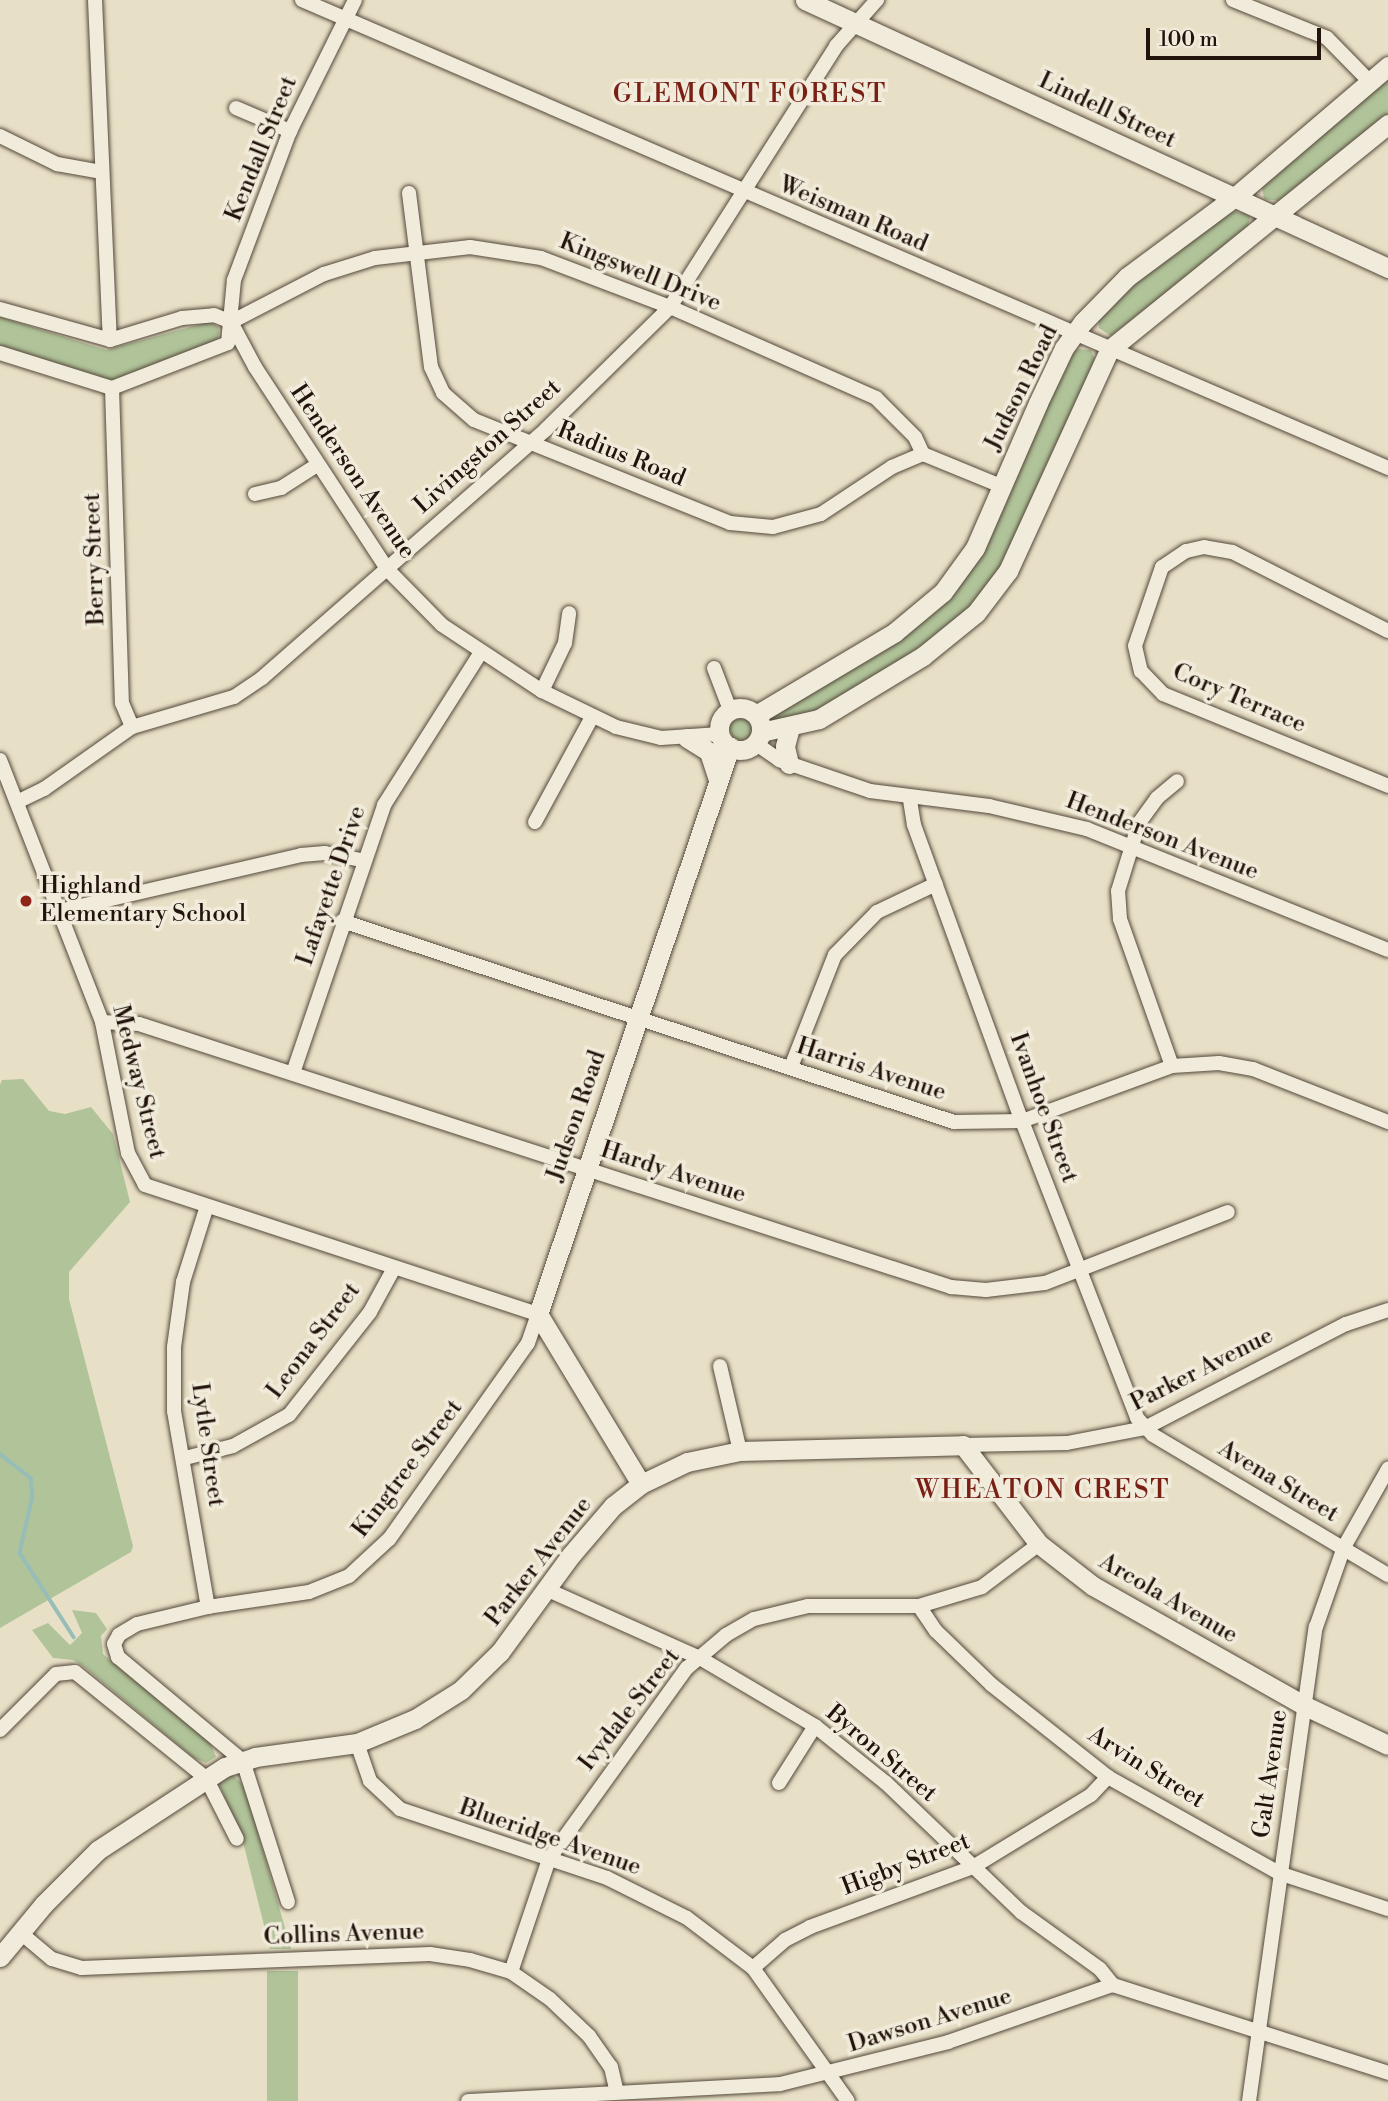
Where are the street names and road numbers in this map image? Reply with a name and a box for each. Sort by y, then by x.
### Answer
street label: Lindell Street [1034,67,1180,155]
street label: Kendall Street [220,72,304,226]
street label: Weisman Road [774,171,932,259]
street label: Kingswell Drive [555,227,725,319]
street label: Judson Road [979,320,1065,456]
street label: Livingston Street [409,374,567,520]
street label: Henderson Avenue [283,379,421,565]
street label: Radius Road [553,416,689,494]
street label: Berry Street [78,492,112,626]
street label: Cory Terrace [1168,658,1310,740]
street label: Henderson Avenue [1062,787,1262,887]
street label: Lafayette Drive [291,802,373,970]
street label: Medway Street [105,1002,171,1162]
street label: Ivanhoe Street [1003,1029,1083,1187]
street label: Harris Avenue [793,1032,949,1108]
street label: Judson Road [541,1047,613,1185]
street label: Hardy Avenue [597,1136,749,1210]
street label: Leona Street [261,1277,367,1405]
street label: Parker Avenue [1126,1322,1278,1418]
street label: Lytle Street [184,1381,230,1509]
street label: Kingtree Street [347,1394,469,1544]
street label: Avena Street [1212,1435,1344,1529]
street label: Parker Avenue [480,1492,598,1632]
street label: Arcola Avenue [1093,1548,1243,1650]
street label: Ivydale Street [573,1643,687,1777]
street label: Byron Street [820,1699,942,1809]
street label: Galt Avenue [1248,1708,1294,1840]
street label: Arvin Street [1082,1721,1210,1815]
street label: Blueridge Avenue [455,1793,645,1883]
street label: Higby Street [838,1827,974,1903]
street label: Collins Avenue [263,1918,425,1952]
street label: Dawson Avenue [845,1982,1015,2060]

